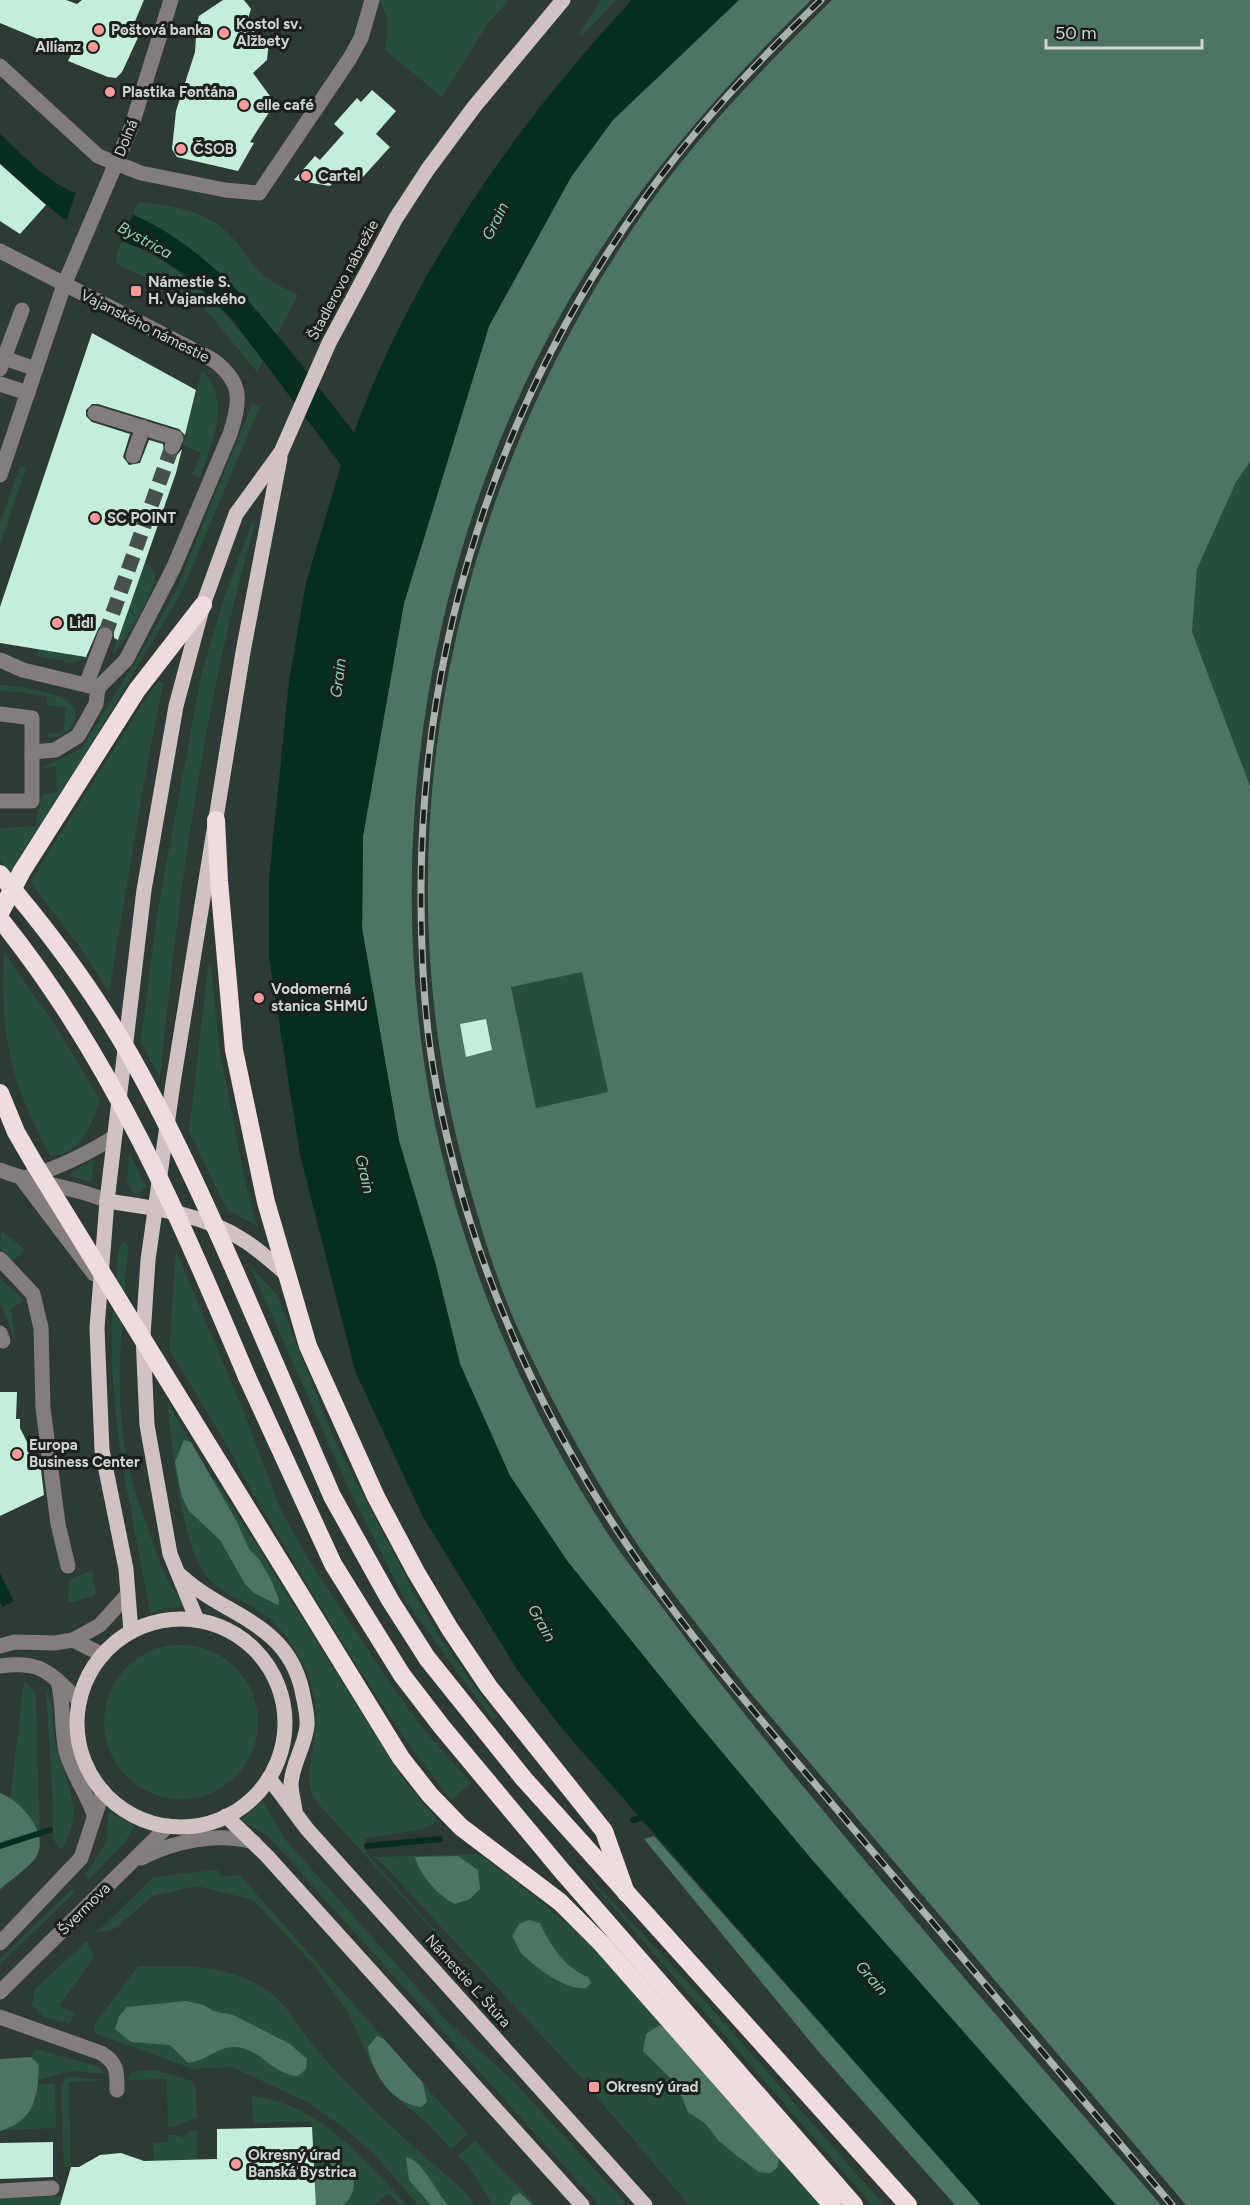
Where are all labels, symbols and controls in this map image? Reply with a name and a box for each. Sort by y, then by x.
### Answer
scale bar [1046,12,1202,50]
place label: Kostol sv. Alžbety [236,15,302,50]
place label: Poštová banka [111,21,211,39]
text: 50 m [1055,22,1097,44]
marker: Poštová banka [92,23,106,37]
marker: Kostol sv. Alžbety [217,26,231,40]
place label: Allianz [35,38,81,56]
marker: Allianz [86,40,100,54]
place label: Plastika Fontána [122,83,235,101]
marker: Plastika Fontána [103,85,117,99]
place label: elle café [256,96,314,114]
marker: elle café [237,98,251,112]
street label: Dolná [110,117,142,159]
place label: ČSOB [193,140,234,158]
marker: ČSOB [174,142,188,156]
place label: Cartel [318,167,360,185]
marker: Cartel [299,169,313,183]
water label: Grain [478,199,512,243]
water label: Bystrica [115,217,175,263]
street label: Štadlerovo nábrežie [304,217,382,343]
place label: Námestie S. H. Vajanského [148,273,246,308]
marker: Námestie S. H. Vajanského [129,284,143,298]
street label: Vajanského námestie [78,286,212,366]
place label: SC POINT [107,509,176,527]
marker: SC POINT [88,511,102,525]
place label: Lidl [69,614,94,632]
marker: Lidl [50,616,64,630]
water label: Grain [326,657,350,699]
place label: Vodomerná stanica SHMÚ [271,980,368,1015]
marker: Vodomerná stanica SHMÚ [252,991,266,1005]
water label: Grain [351,1153,379,1196]
place label: Europa Business Center [29,1436,140,1471]
marker: Europa Business Center [10,1447,24,1461]
water label: Grain [524,1601,560,1645]
street label: Švermova [54,1879,114,1939]
street label: Námestie Ľ. Štúra [422,1931,514,2031]
water label: Grain [852,1957,892,1999]
place label: Okresný úrad [606,2078,699,2096]
marker: Okresný úrad [587,2080,601,2094]
place label: Okresný úrad Banská Bystrica [248,2146,357,2181]
marker: Okresný úrad Banská Bystrica [229,2157,243,2171]

